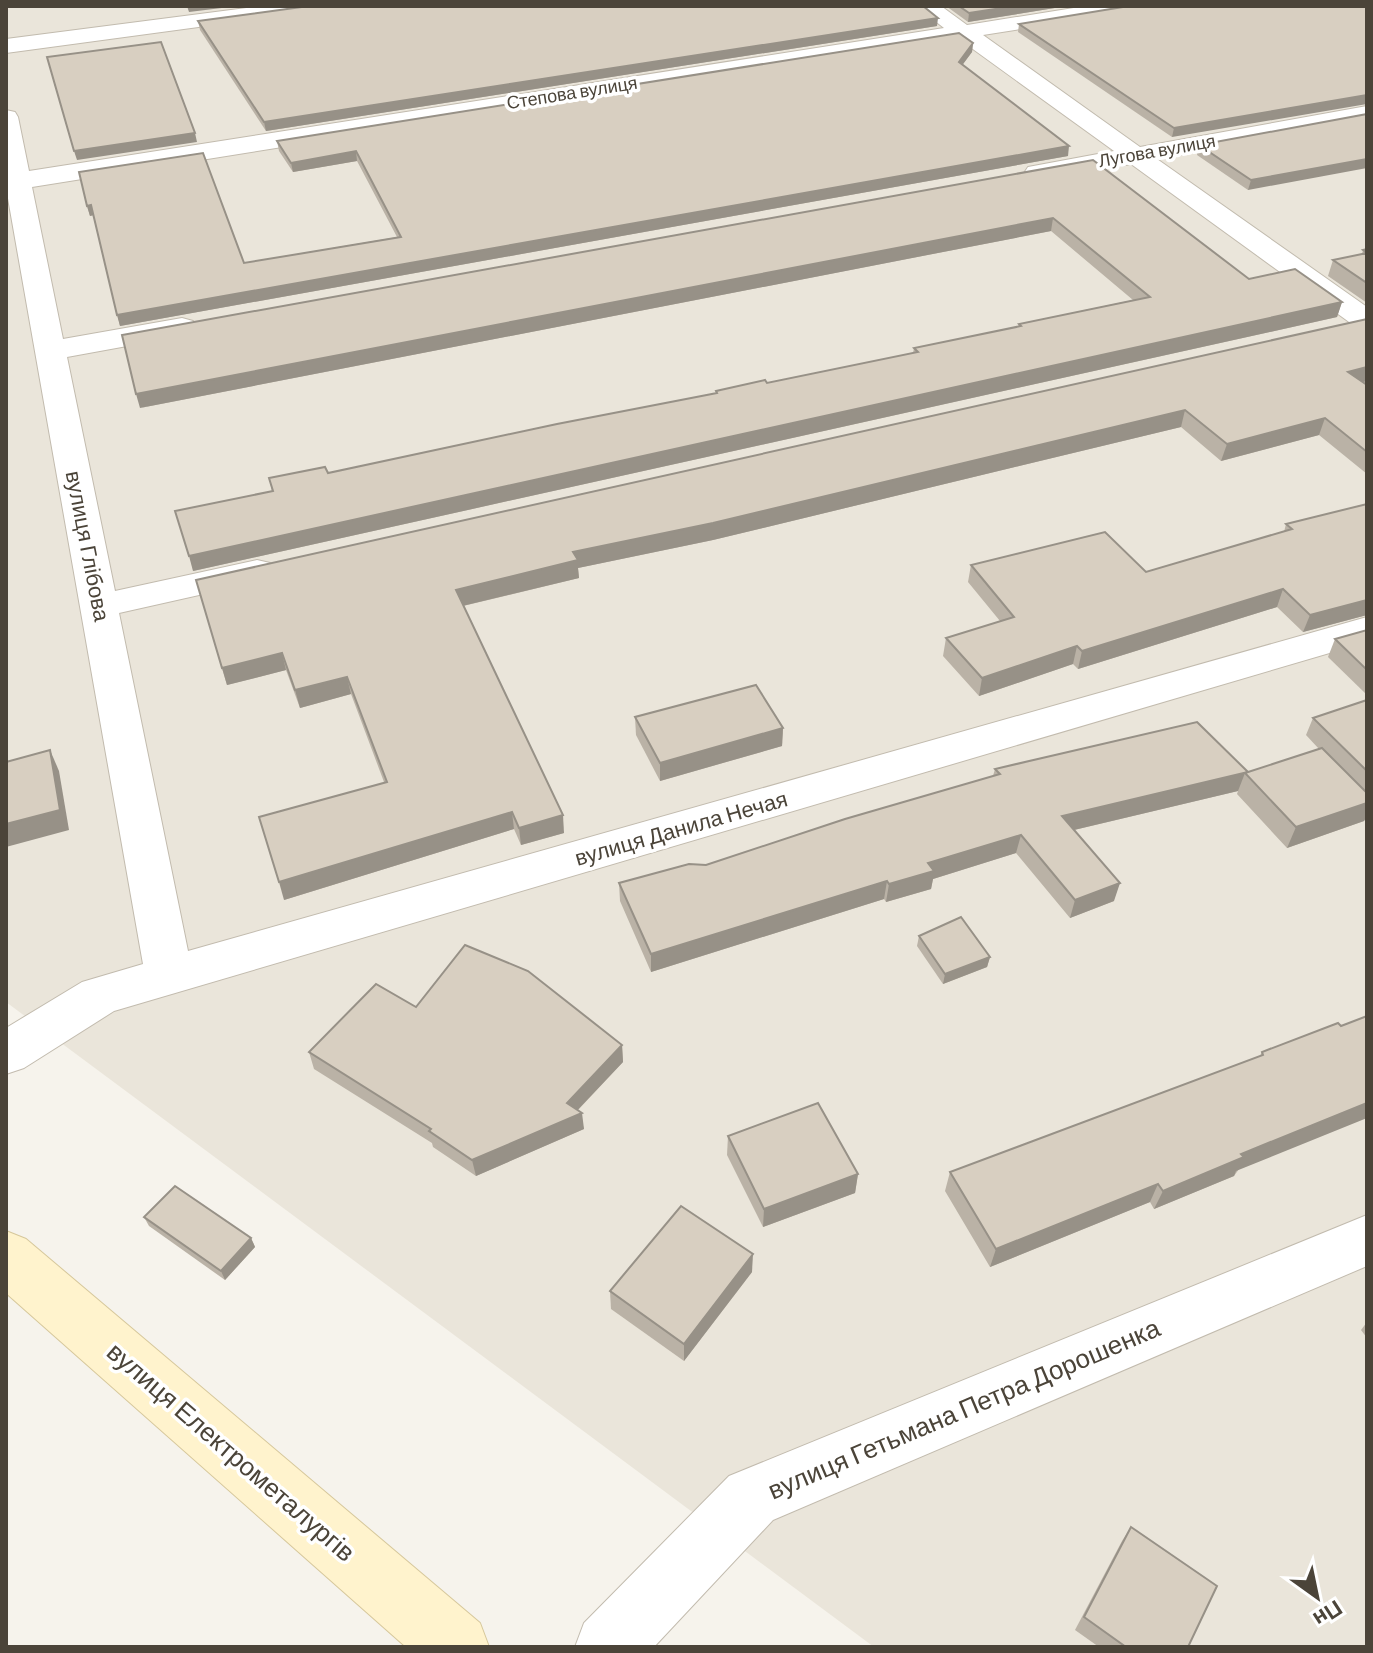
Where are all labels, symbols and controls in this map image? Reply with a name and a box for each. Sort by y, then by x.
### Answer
street label: Степова вулиця [505,71,639,113]
street label: Лугова вулиця [1097,129,1217,171]
street label: вулиця Глібова [61,468,116,624]
street label: вулиця Данила Нечая [571,784,790,871]
street label: вулиця Гетьмана Петра Дорошенка [763,1311,1165,1505]
street label: вулиця Електрометалургів [102,1335,362,1567]
north arrow [1277,1557,1357,1637]
text: Пн [1309,1596,1348,1633]

